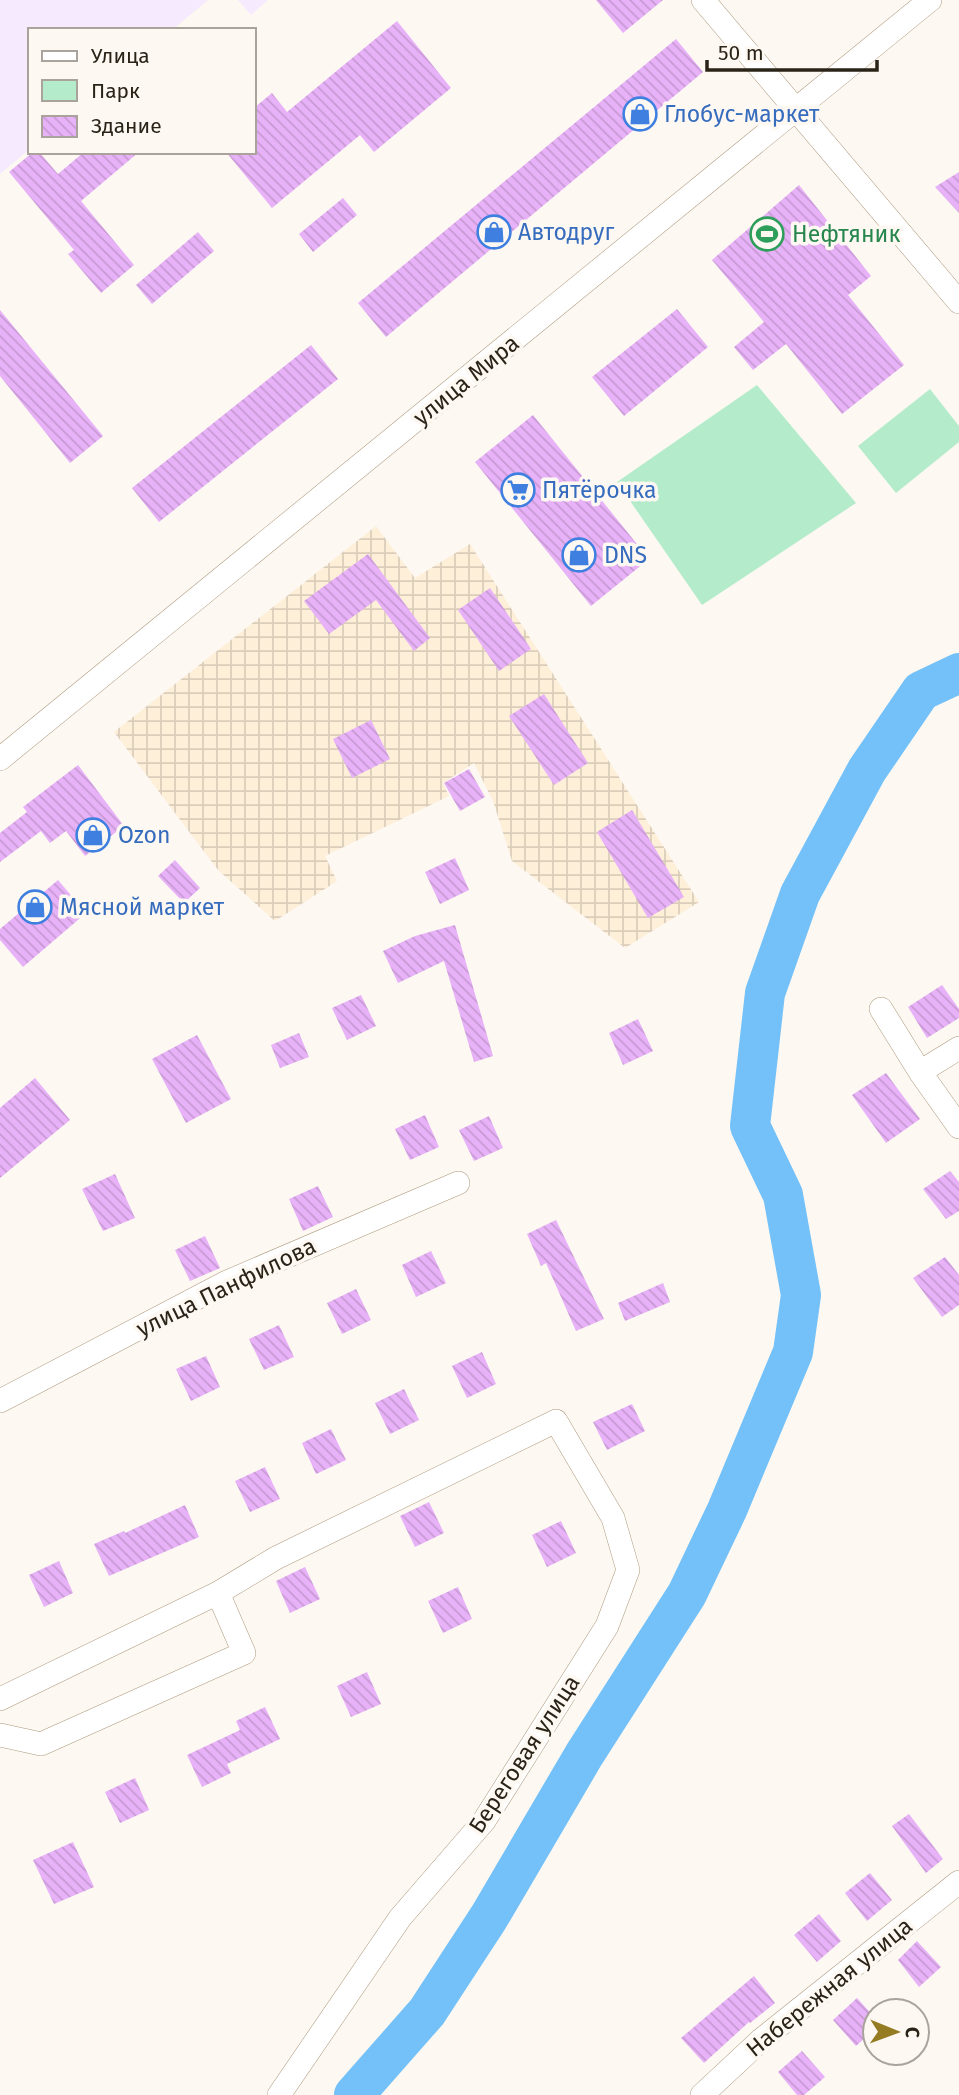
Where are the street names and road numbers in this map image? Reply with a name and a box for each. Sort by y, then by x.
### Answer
street label: улица Мира [408,329,524,431]
street label: улица Панфилова [132,1231,320,1343]
street label: Береговая улица [462,1670,586,1838]
street label: Набережная улица [740,1911,918,2063]

